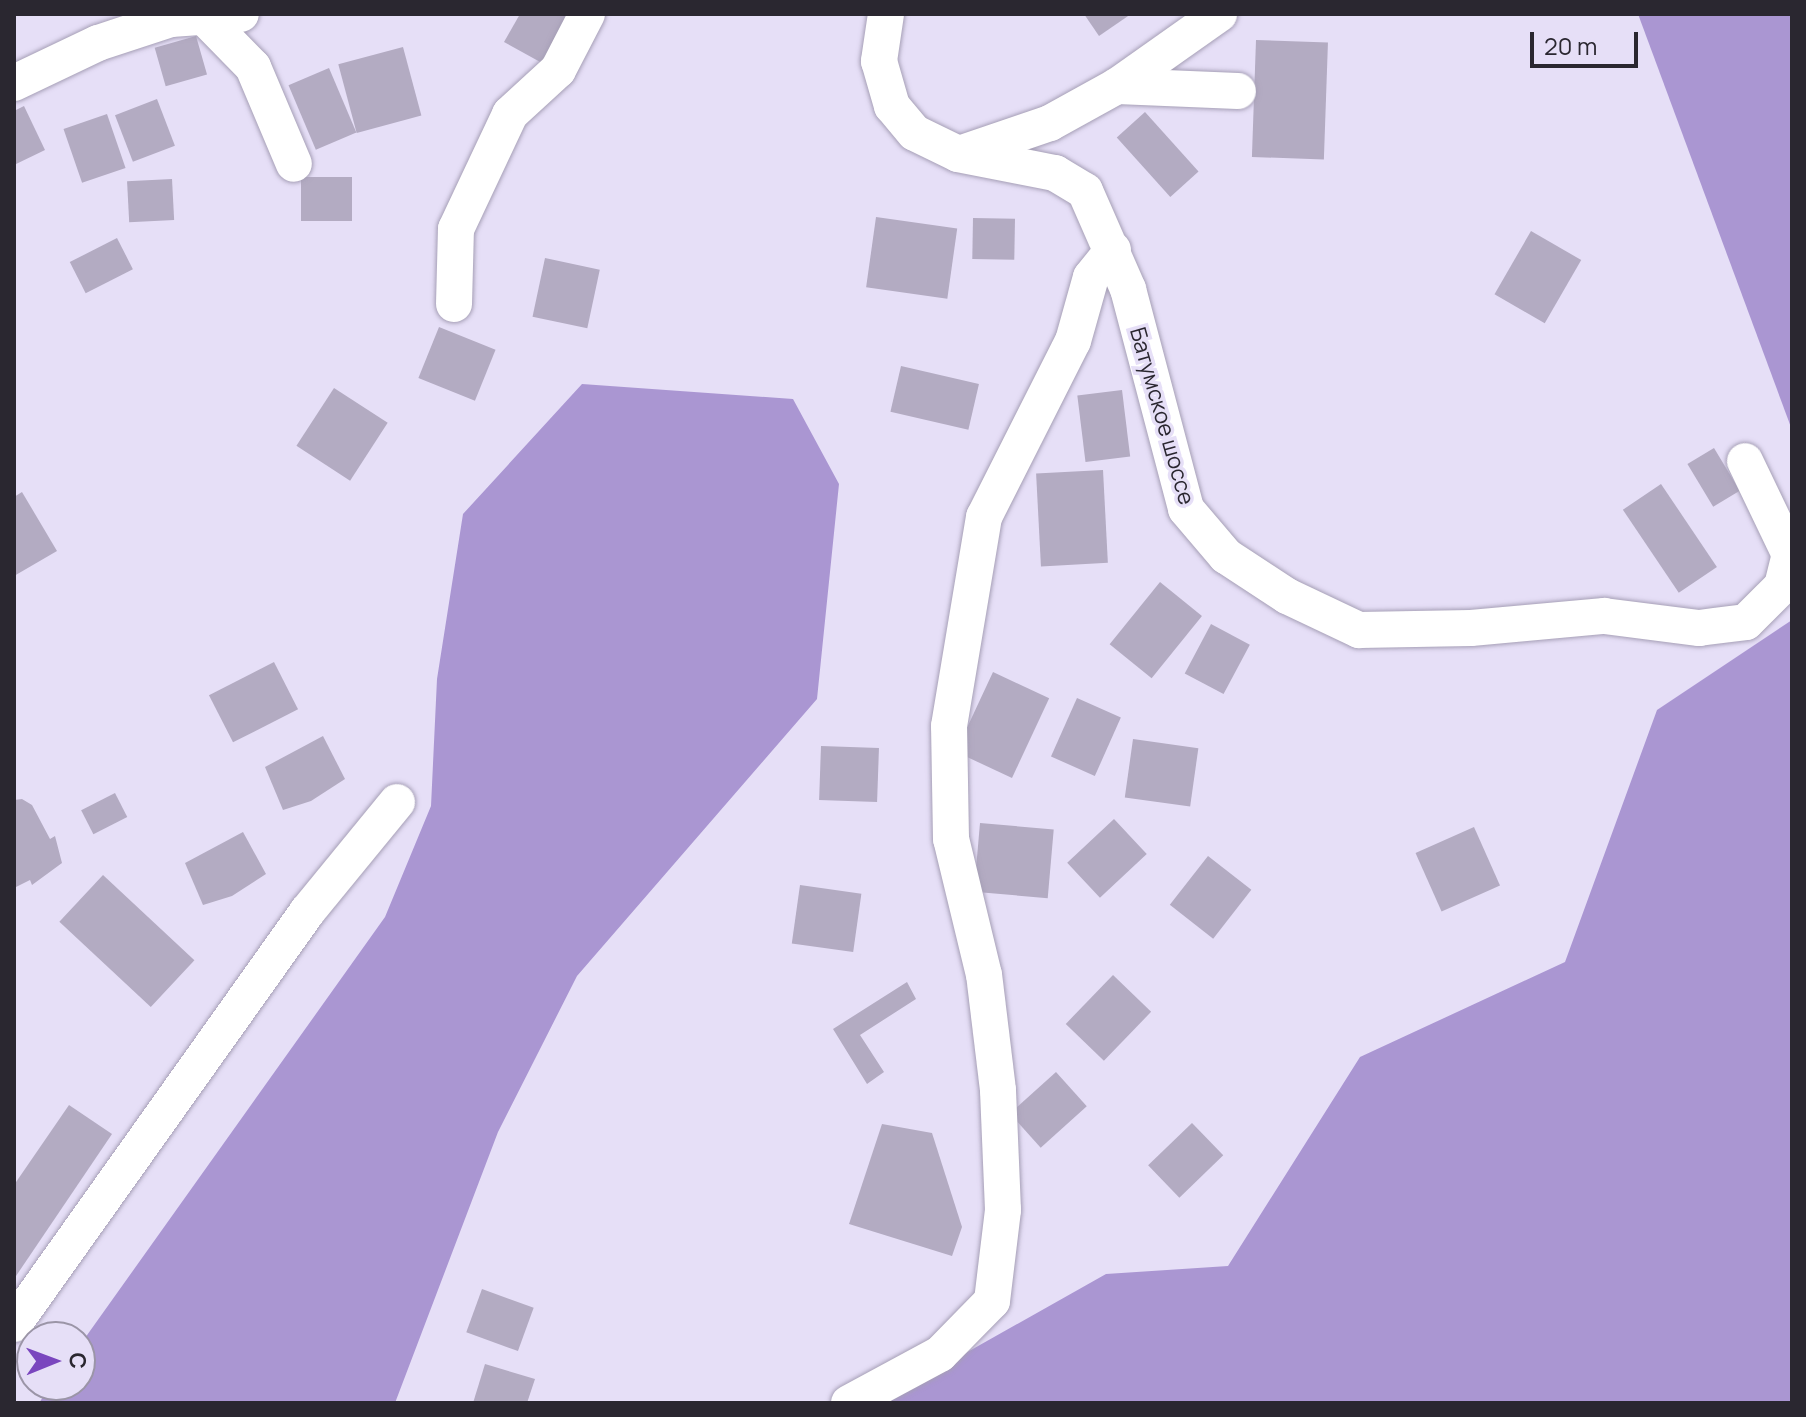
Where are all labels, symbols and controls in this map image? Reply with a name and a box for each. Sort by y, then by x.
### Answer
scale bar [1534,16,1642,66]
text: 20 m [1544,29,1597,62]
street label: Батумское шоссе [1124,324,1200,508]
north arrow [16,1321,96,1401]
text: С [63,1352,93,1369]

